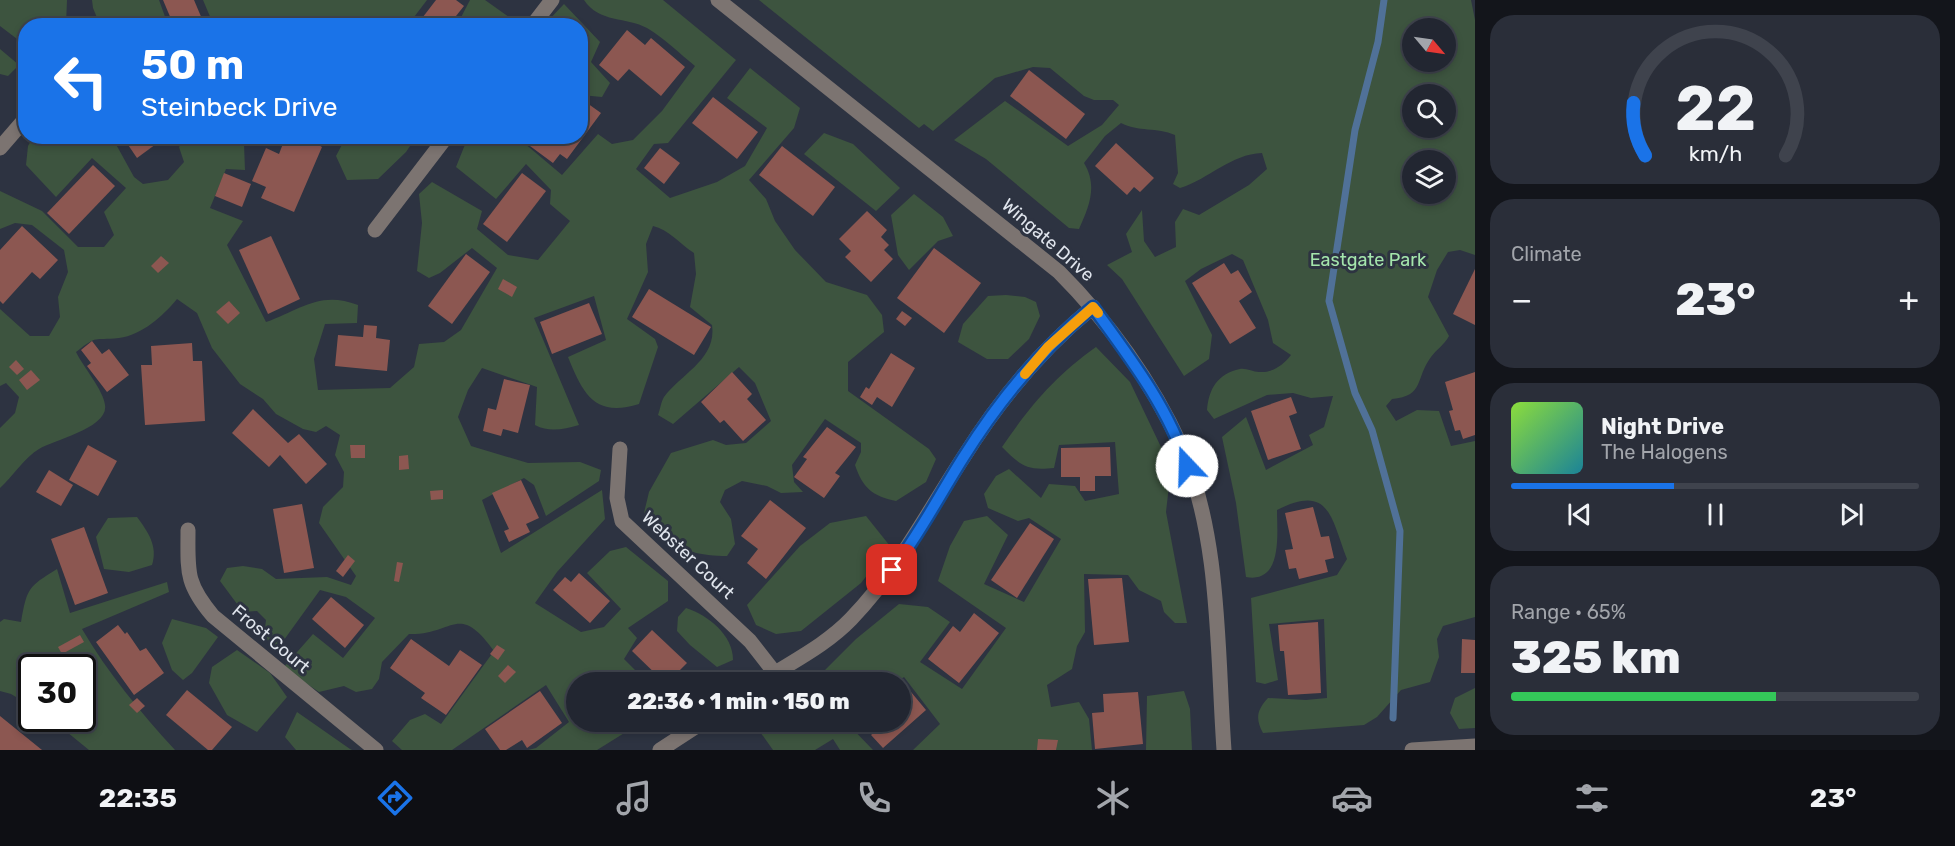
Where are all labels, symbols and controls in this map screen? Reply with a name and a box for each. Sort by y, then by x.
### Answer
north arrow [1402,18,1456,72]
map controls [1402,18,1456,204]
text: 50 m [141,40,244,90]
icon: left [42,42,120,120]
text: 22 [1674,73,1756,147]
button: search [1402,84,1456,138]
text: Steinbeck Drive [141,91,338,123]
text: km/h [1688,142,1742,167]
button: layers [1402,150,1456,204]
street label: Wingate Drive [997,194,1099,286]
text: Climate [1511,242,1582,266]
park label: Eastgate Park [1310,249,1427,271]
text: 23° [1675,273,1756,326]
text: − [1511,280,1532,319]
text: + [1898,280,1919,319]
text: Night Drive [1601,413,1724,440]
position arrow [1155,434,1219,498]
text: The Halogens [1601,440,1728,464]
icon: previous [1563,498,1596,531]
icon: pause [1699,498,1732,531]
icon: next [1835,498,1868,531]
street label: Webster Court [637,506,739,604]
pin [866,544,917,595]
icon: arrive [875,553,908,586]
street label: Frost Court [228,600,314,678]
text: Range · 65% [1511,600,1626,624]
text: 325 km [1511,631,1681,684]
speed limit sign: 30 [18,654,96,732]
text: 22:36 · 1 min · 150 m [627,688,850,715]
icon: directions [374,777,416,819]
icon: music [613,777,655,819]
icon: phone [853,777,895,819]
icon: climate [1092,777,1134,819]
icon: car [1331,777,1373,819]
icon: filters [1571,777,1613,819]
text: 22:35 [99,782,177,814]
text: 23° [1810,782,1856,814]

